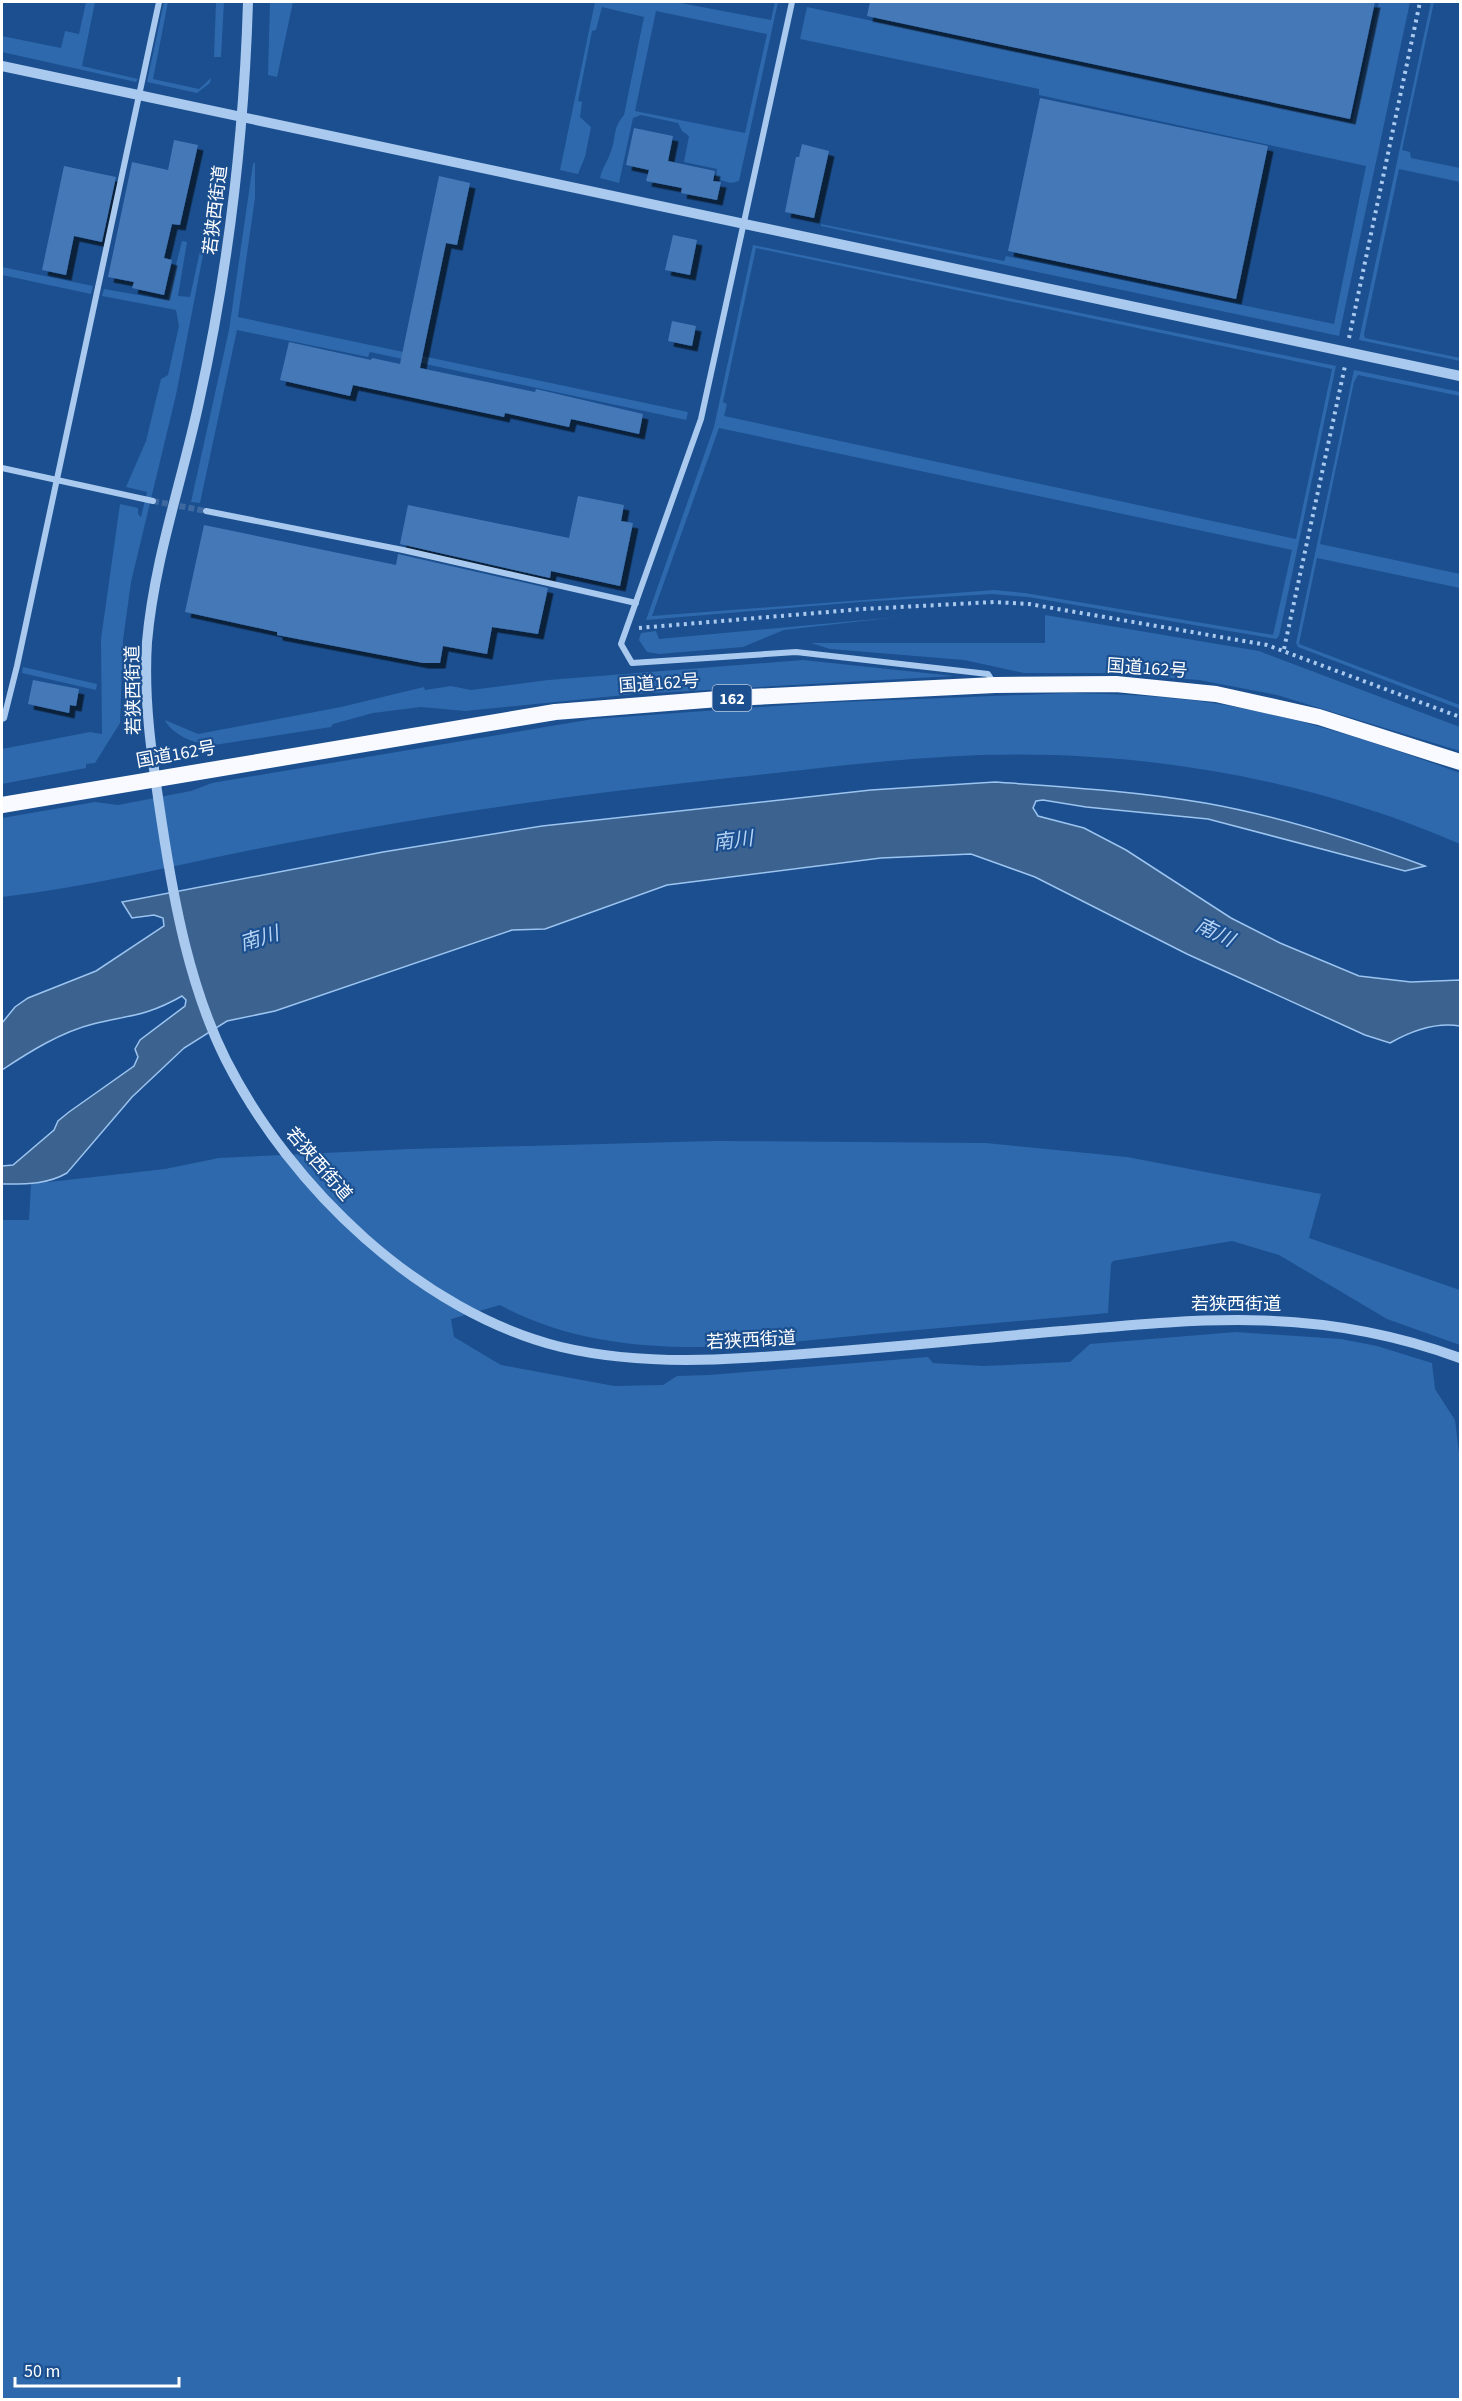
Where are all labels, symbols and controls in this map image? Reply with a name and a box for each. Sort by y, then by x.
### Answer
street label: 若狭西街道 [198,164,233,256]
street label: 若狭西街道 [120,645,147,735]
street label: 国道162号 [1106,653,1188,684]
street label: 国道162号 [618,668,700,699]
road number: 162 [712,685,752,711]
street label: 国道162号 [134,735,218,774]
water label: 南川 [712,824,757,857]
water label: 南川 [1190,912,1240,955]
water label: 南川 [236,919,284,958]
street label: 若狭西街道 [280,1122,358,1206]
street label: 若狭西街道 [1191,1292,1281,1317]
street label: 若狭西街道 [705,1326,797,1355]
scale bar [15,2350,178,2388]
text: 50 m [24,2359,60,2384]

